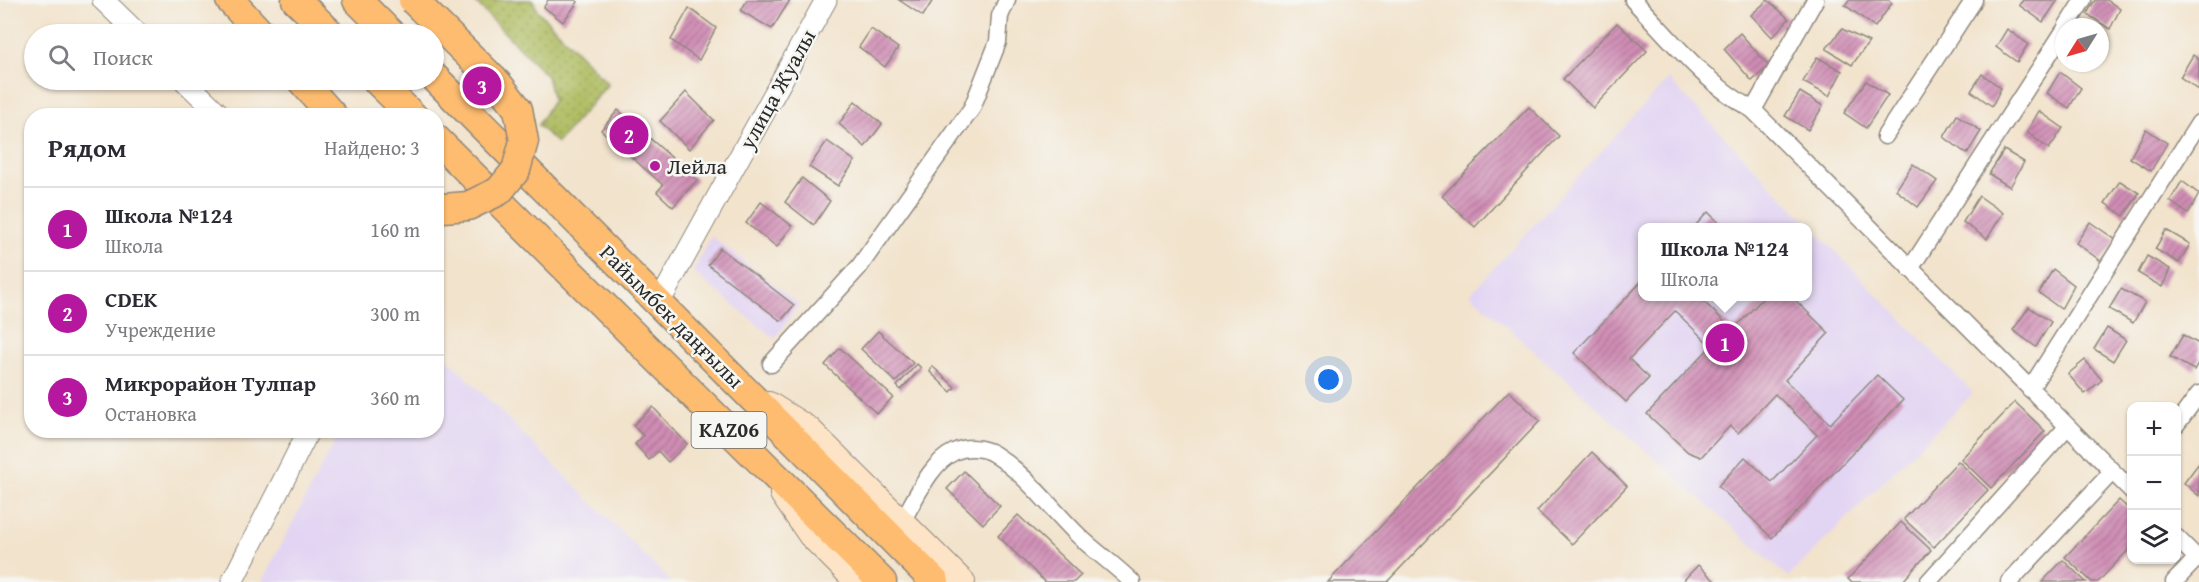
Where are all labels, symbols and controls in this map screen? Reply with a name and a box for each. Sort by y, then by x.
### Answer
north arrow [2055,18,2109,72]
street label: улица Жуалы [730,23,823,156]
search box [24,24,444,90]
icon: search [45,41,78,74]
text: Поиск [93,41,153,73]
pin: 3 [462,64,502,109]
pin: 2 [610,112,648,158]
text: Рядом [48,128,126,167]
text: Найдено: 3 [324,133,420,162]
place label: Лейла [667,150,727,182]
marker: Лейла [648,159,662,173]
text: Школа №124 [105,199,233,231]
text: 1 [62,215,73,244]
text: 160 m [370,215,420,244]
popup [1638,223,1812,301]
text: Школа [105,231,163,260]
text: Школа №124 [1661,232,1789,264]
street label: Райымбек даңғылы [593,237,751,395]
text: Школа [1661,264,1719,293]
text: CDEK [105,283,157,315]
text: 2 [62,299,73,328]
text: 300 m [370,299,420,328]
text: Учреждение [105,315,216,344]
pin: 1 [1706,320,1744,366]
your location [1314,365,1343,394]
text: Микрорайон Тулпар [105,367,316,399]
text: 3 [62,383,73,412]
text: 360 m [370,383,420,412]
text: Остановка [105,399,197,428]
map controls [2127,402,2181,564]
button: + [2127,402,2181,456]
road number: KАZ06 [692,412,766,448]
button: − [2127,456,2181,510]
button: layers [2127,510,2181,564]

